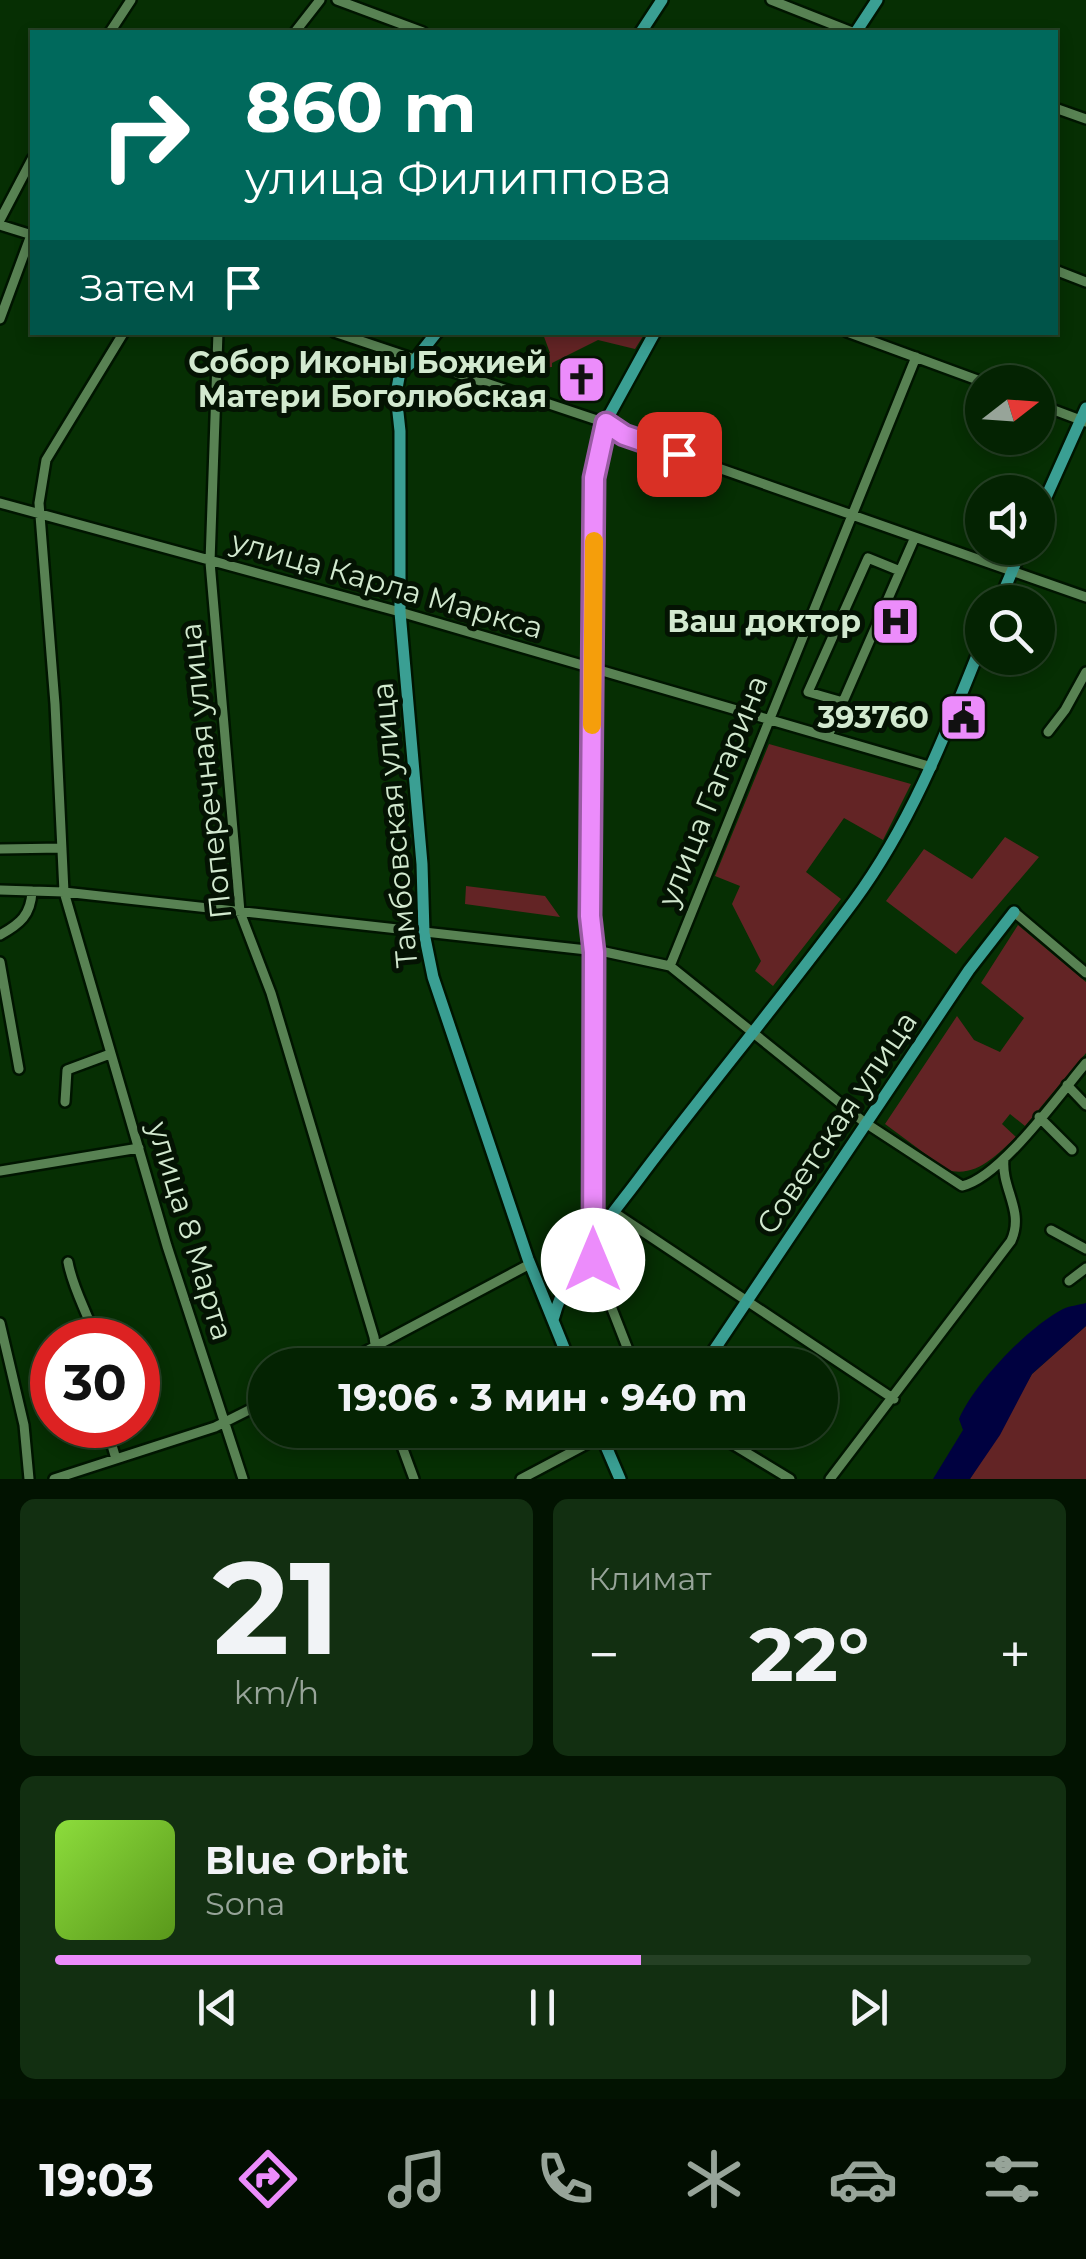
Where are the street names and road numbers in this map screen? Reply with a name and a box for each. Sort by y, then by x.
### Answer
street label: улица Карла Маркса [226,522,547,647]
street label: Поперечная улица [172,621,239,921]
street label: улица Гагарина [649,670,776,913]
street label: Тамбовская улица [364,681,425,969]
street label: Советская улица [748,1004,925,1241]
street label: улица 8 Марта [139,1116,241,1345]

